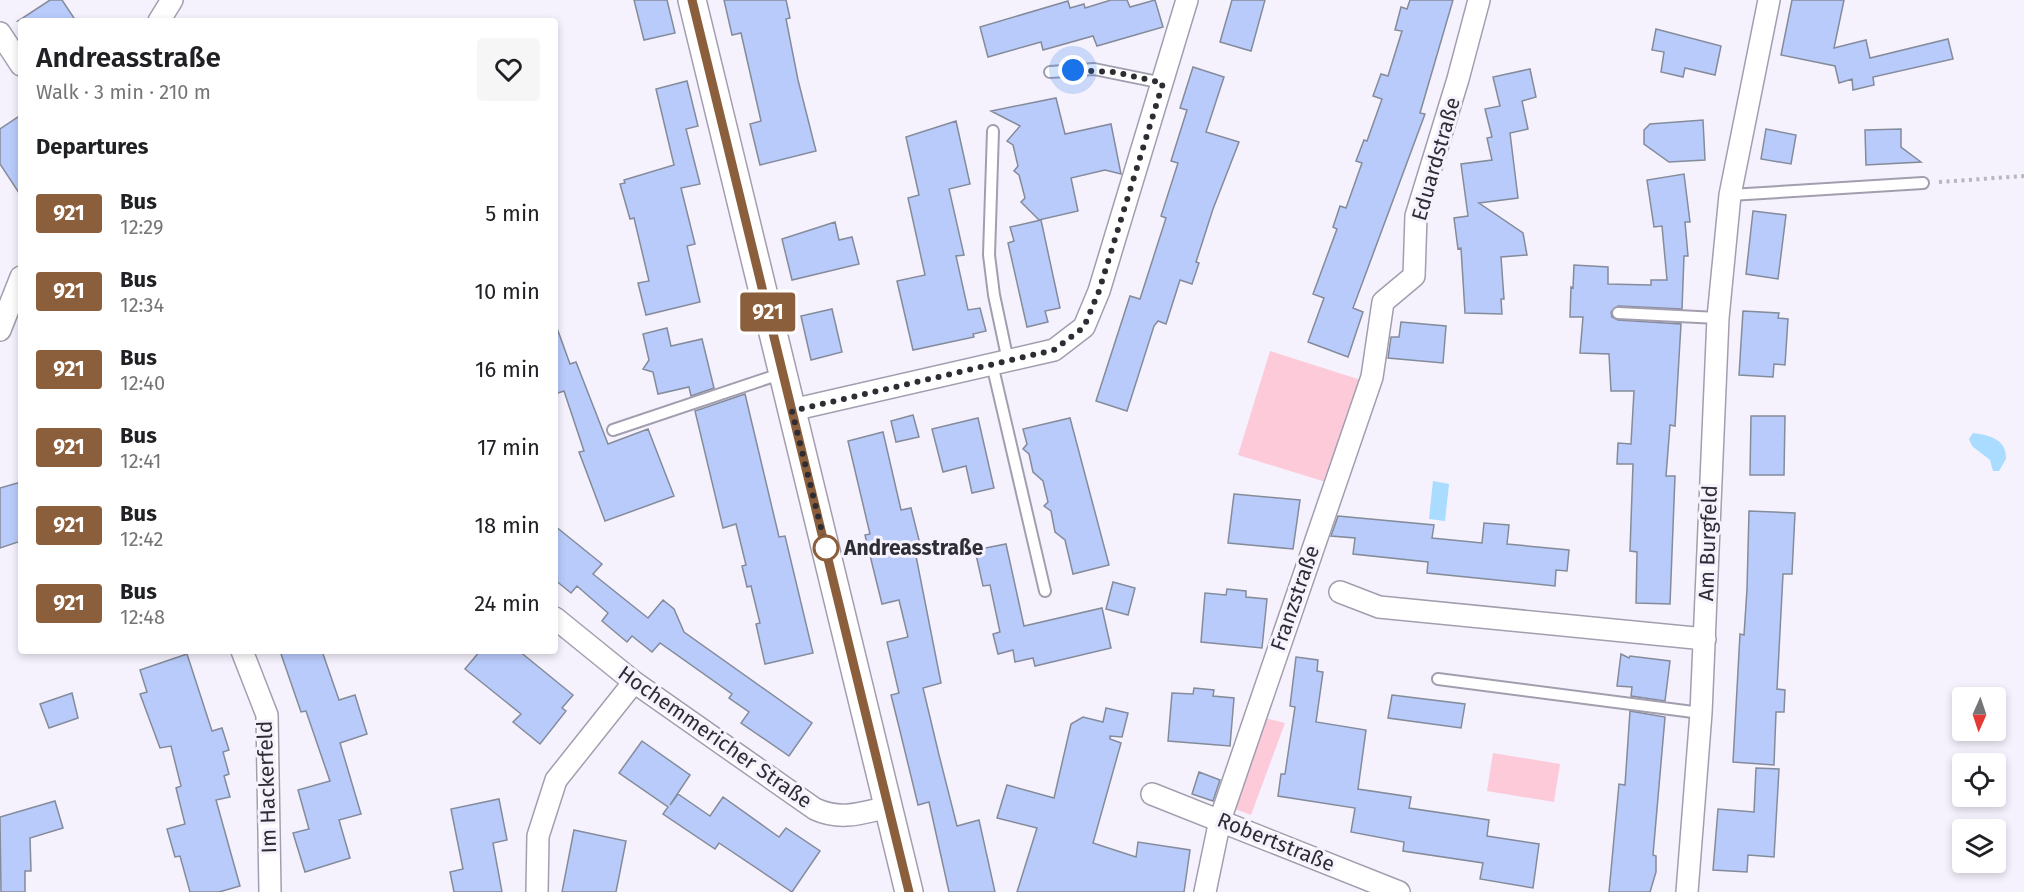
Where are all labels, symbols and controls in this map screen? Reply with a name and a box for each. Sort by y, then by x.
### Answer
button: heart [477,38,540,101]
text: Andreasstraße [36,41,221,74]
your location [1058,55,1088,85]
text: Walk · 3 min · 210 m [36,80,211,104]
street label: Eduardstraße [1406,94,1466,224]
text: Departures [36,133,148,160]
text: Bus [120,188,157,215]
text: 921 [53,200,85,226]
text: 5 min [485,200,540,227]
text: 12:29 [120,215,164,239]
text: Bus [120,266,157,293]
text: 921 [53,278,85,304]
text: 10 min [474,278,540,305]
line badge: 921 [734,292,802,332]
text: 12:34 [120,293,164,317]
text: 921 [752,299,784,325]
text: Bus [120,344,157,371]
text: 921 [53,356,85,382]
text: 16 min [475,356,540,383]
text: 12:40 [120,371,165,395]
text: Bus [120,422,157,449]
text: 921 [53,434,85,460]
text: 17 min [477,434,540,461]
text: 12:41 [120,449,161,473]
street label: Am Burgfeld [1693,484,1723,602]
text: Bus [120,500,157,527]
text: 921 [53,512,85,538]
text: 18 min [475,512,540,539]
text: 12:42 [120,527,163,551]
marker: Andreasstraße [813,535,839,561]
place label: Andreasstraße [843,535,984,561]
street label: Franzstraße [1265,542,1325,654]
text: Bus [120,578,157,605]
text: 921 [53,590,85,616]
text: 24 min [474,590,540,617]
text: 12:48 [120,605,165,629]
street label: Hochemmericher Straße [613,660,817,814]
north arrow [1952,687,2006,741]
map controls [1952,687,2006,873]
street label: Im Hackerfeld [252,720,282,854]
button: locate [1952,753,2006,807]
street label: Robertstraße [1213,807,1339,877]
button: layers [1952,819,2006,873]

